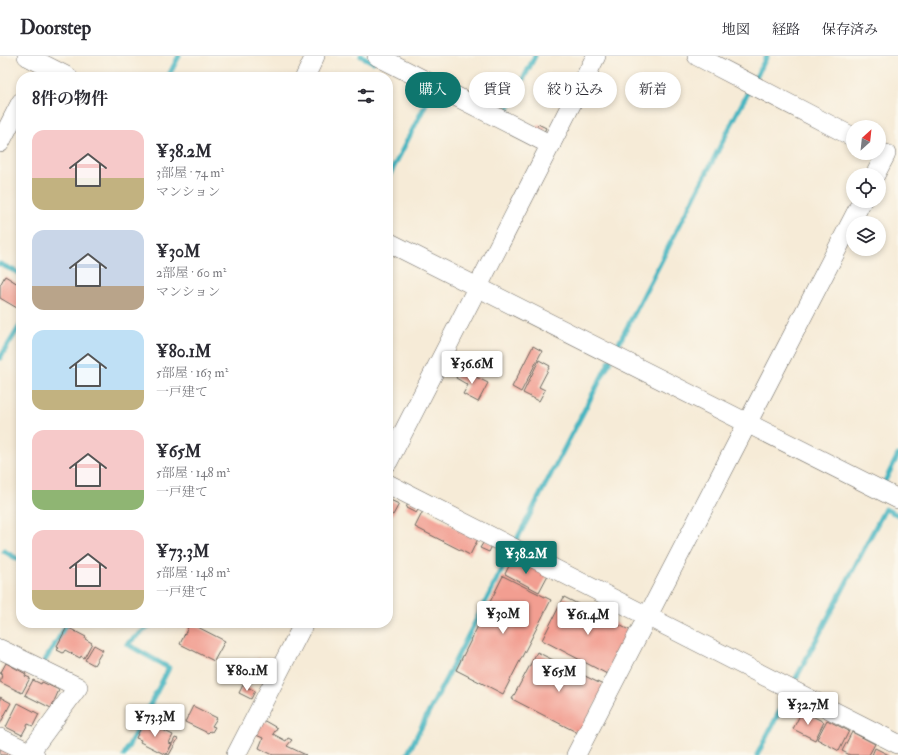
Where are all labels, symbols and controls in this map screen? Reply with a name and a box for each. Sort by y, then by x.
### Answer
text: Doorstep [20,16,91,40]
text: 地図 [722,21,750,38]
text: 経路 [772,21,800,38]
text: 保存済み [822,21,878,38]
chip: 購入 [405,72,461,108]
chip: 賃貸 [469,72,525,108]
chip: 絞り込み [533,72,617,108]
chip: 新着 [625,72,681,108]
icon: filters [355,85,377,107]
text: 8件の物件 [32,88,108,109]
north arrow [846,120,886,160]
map controls [846,120,886,256]
text: ¥38.2M [156,141,212,162]
icon: home [64,146,112,194]
text: 3部屋 · 74 m² [156,165,224,181]
button: locate [846,168,886,208]
text: マンション [156,184,220,200]
button: layers [846,216,886,256]
text: ¥30M [156,241,200,262]
icon: home [64,246,112,294]
text: 2部屋 · 60 m² [156,265,226,281]
text: マンション [156,284,220,300]
text: ¥80.1M [156,341,211,362]
icon: home [64,346,112,394]
pin: ¥36.6M [439,351,505,385]
text: ¥36.6M [451,356,493,372]
text: 5部屋 · 163 m² [156,365,228,381]
text: 一戸建て [156,384,208,400]
text: ¥65M [156,441,201,462]
icon: home [64,446,112,494]
text: 5部屋 · 148 m² [156,465,230,481]
text: 一戸建て [156,484,208,500]
text: ¥73.3M [156,541,209,562]
pin: ¥38.2M [493,541,559,575]
icon: home [64,546,112,594]
text: ¥38.2M [505,546,547,562]
text: 5部屋 · 148 m² [156,565,230,581]
text: 一戸建て [156,584,208,600]
pin: ¥30M [479,601,527,635]
pin: ¥61.4M [555,602,621,636]
text: ¥30M [486,606,520,622]
text: ¥61.4M [566,607,610,623]
pin: ¥80.1M [214,658,280,692]
pin: ¥65M [535,659,583,693]
text: ¥80.1M [226,663,268,679]
text: ¥65M [542,664,576,680]
pin: ¥32.7M [775,692,841,726]
text: ¥32.7M [787,697,829,713]
pin: ¥73.3M [122,704,188,738]
text: ¥73.3M [135,709,175,725]

